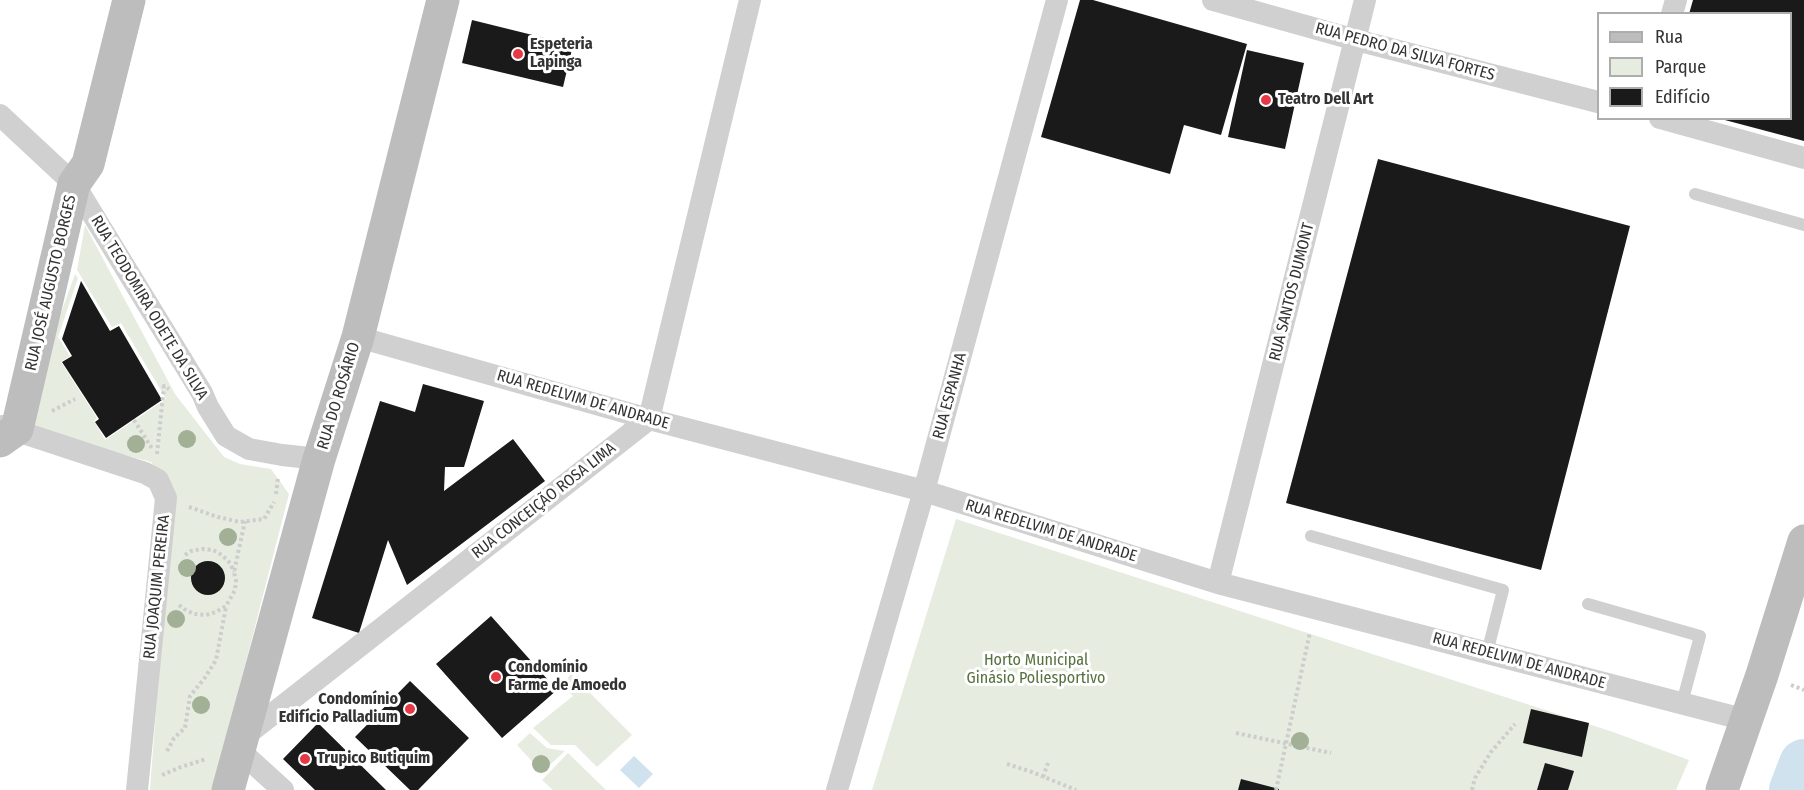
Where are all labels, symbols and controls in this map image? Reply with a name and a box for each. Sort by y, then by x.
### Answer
legend [1597,12,1792,120]
street label: RUA PEDRO DA SILVA FORTES [1313,19,1497,85]
text: Rua [1655,26,1683,48]
place label: Espeteria Lapinga [530,35,593,73]
marker: Espeteria Lapinga [511,47,525,61]
text: Parque [1655,56,1706,78]
text: Edifício [1655,86,1710,108]
place label: Teatro Dell Art [1278,90,1374,110]
marker: Teatro Dell Art [1259,93,1273,107]
street label: RUA JOSÉ AUGUSTO BORGES [21,193,81,373]
street label: RUA TEODOMIRA ODETE DA SILVA [86,212,212,404]
street label: RUA SANTOS DUMONT [1266,221,1318,363]
street label: RUA DO ROSÁRIO [314,340,364,452]
street label: RUA ESPANHA [929,351,971,441]
street label: RUA REDELVIM DE ANDRADE [495,366,671,434]
street label: RUA CONCEIÇÃO ROSA LIMA [468,439,620,563]
street label: RUA REDELVIM DE ANDRADE [963,496,1139,566]
street label: RUA JOAQUIM PEREIRA [140,514,174,660]
street label: RUA REDELVIM DE ANDRADE [1430,629,1608,693]
park label: Horto Municipal Ginásio Poliesportivo [967,651,1105,689]
place label: Condomínio Farme de Amoedo [508,658,627,696]
marker: Condomínio Farme de Amoedo [489,670,503,684]
place label: Condomínio Edifício Palladium [279,690,398,728]
marker: Condomínio Edifício Palladium [403,702,417,716]
place label: Trupico Butiquim [317,749,430,769]
marker: Trupico Butiquim [298,752,312,766]

